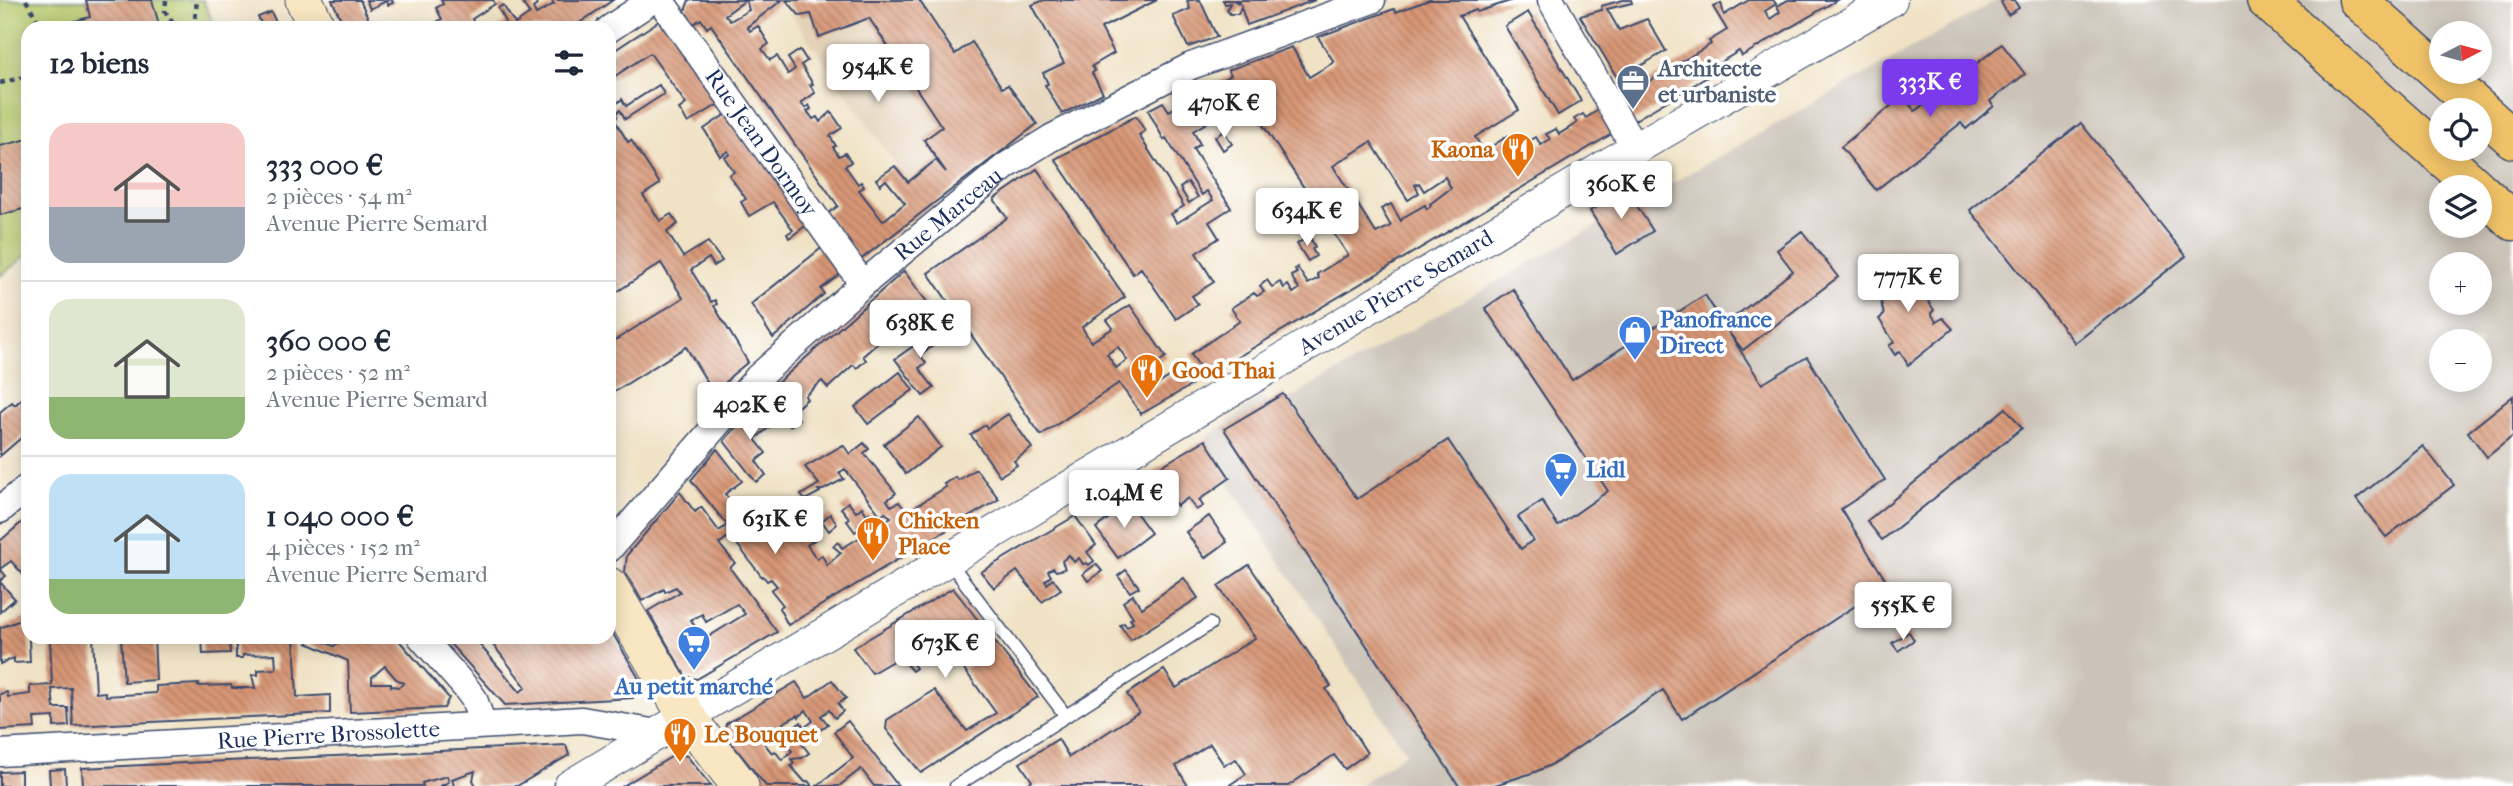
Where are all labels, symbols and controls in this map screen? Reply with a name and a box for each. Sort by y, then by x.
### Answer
north arrow [2429,21,2492,84]
map controls [2429,21,2492,392]
icon: filters [550,44,588,82]
pin: 954K € [821,44,935,104]
text: 12 biens [49,46,149,81]
text: 954K € [843,53,913,80]
place label: Architecte et urbaniste [1656,55,1777,108]
pin: 333K € [1873,60,1987,119]
office icon: Architecte et urbaniste [1614,62,1652,111]
street label: Rue Jean Dormoy [700,63,824,222]
text: 333K € [1898,68,1962,95]
pin: 470K € [1167,80,1281,140]
text: 470K € [1188,89,1260,116]
button: locate [2429,98,2492,161]
restaurant icon: Kaona [1499,130,1537,179]
place label: Kaona [1431,136,1495,163]
text: 333 000 € [266,148,383,183]
icon: home [105,151,189,235]
street label: Rue Marceau [888,161,1008,266]
pin: 360K € [1564,162,1678,221]
text: 360K € [1586,170,1656,197]
button: layers [2429,175,2492,238]
text: 2 pièces · 54 m² [266,183,412,210]
pin: 634K € [1250,188,1364,248]
text: 634K € [1272,197,1342,224]
text: Avenue Pierre Semard [266,210,488,237]
street label: Avenue Pierre Semard [1292,223,1498,361]
button: + [2429,252,2492,315]
pin: 777K € [1851,254,1965,314]
text: 777K € [1874,263,1942,290]
pin: 638K € [863,300,977,360]
place label: Panofrance Direct [1660,306,1772,359]
text: 638K € [886,309,954,336]
shop icon: Panofrance Direct [1616,313,1654,362]
text: 360 000 € [266,324,391,359]
icon: home [105,327,189,411]
button: − [2429,329,2492,392]
restaurant icon: Good Thai [1128,351,1166,400]
place label: Good Thai [1172,357,1276,384]
text: 2 pièces · 52 m² [266,359,410,386]
pin: 402K € [693,382,807,442]
text: Avenue Pierre Semard [266,386,488,413]
text: 402K € [713,391,787,418]
supermarket icon: Lidl [1542,450,1580,499]
place label: Lidl [1586,456,1626,483]
pin: 1.04M € [1059,470,1189,530]
text: 1.04M € [1085,479,1163,506]
pin: 631K € [718,496,832,556]
text: 1 040 000 € [266,499,414,534]
icon: home [105,502,189,586]
text: 631K € [742,505,808,532]
place label: Chicken Place [898,507,980,560]
restaurant icon: Chicken Place [854,514,892,563]
text: 4 pièces · 152 m² [266,534,420,561]
text: Avenue Pierre Semard [266,561,488,588]
pin: 555K € [1846,582,1960,642]
text: 555K € [1871,591,1935,618]
pin: 673K € [888,620,1002,680]
supermarket icon: Au petit marché [675,623,713,672]
text: 673K € [911,629,979,656]
place label: Au petit marché [613,673,774,700]
street label: Rue Pierre Brossolette [216,715,441,754]
restaurant icon: Le Bouquet [661,715,699,764]
place label: Le Bouquet [704,721,819,748]

